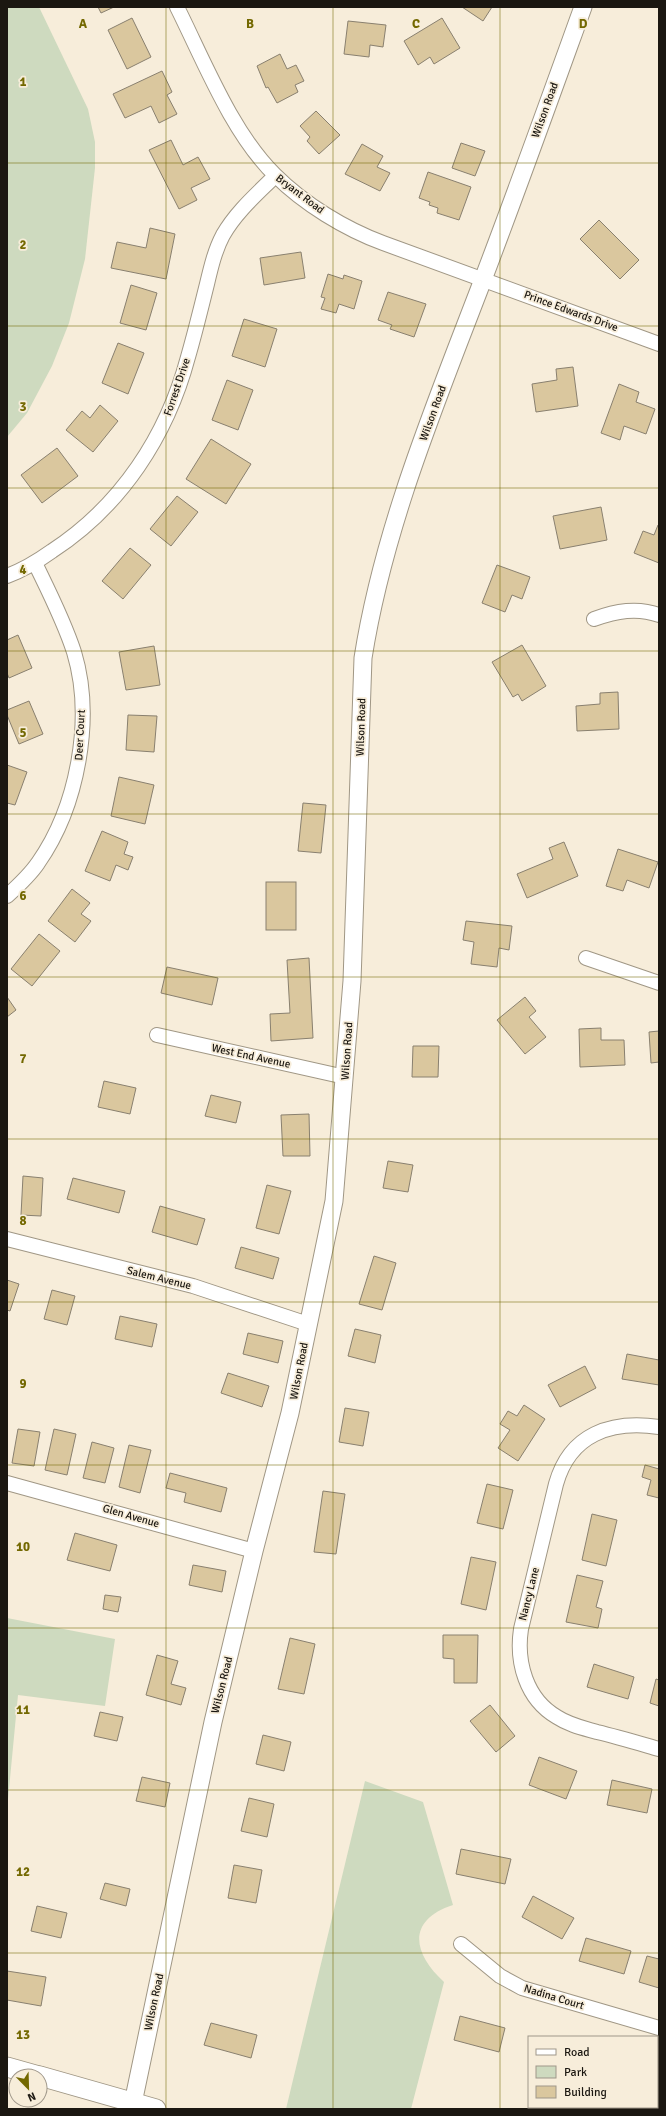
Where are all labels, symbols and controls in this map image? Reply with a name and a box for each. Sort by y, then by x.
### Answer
text: A [79,16,88,32]
text: B [246,16,254,32]
text: C [412,16,420,32]
text: D [579,16,588,32]
text: 1 [19,74,27,90]
street label: Wilson Road [529,80,561,140]
street label: Bryant Road [273,172,327,217]
text: 2 [19,237,27,253]
street label: Prince Edwards Drive [522,288,620,334]
street label: Forrest Drive [161,356,193,418]
street label: Wilson Road [417,383,449,443]
text: 3 [19,399,27,415]
text: 4 [19,562,27,578]
street label: Wilson Road [353,698,369,756]
street label: Deer Court [72,709,88,761]
text: 5 [19,725,27,741]
text: 6 [19,888,27,904]
street label: Wilson Road [338,1021,356,1080]
street label: West End Avenue [210,1041,292,1071]
text: 7 [19,1051,27,1067]
text: 8 [19,1213,27,1229]
street label: Salem Avenue [125,1264,193,1292]
street label: Wilson Road [287,1341,311,1401]
text: 9 [19,1376,27,1392]
street label: Glen Avenue [101,1502,161,1530]
text: 10 [16,1539,30,1555]
street label: Nancy Lane [516,1566,542,1622]
street label: Wilson Road [209,1655,235,1715]
text: 11 [16,1702,30,1718]
text: 12 [16,1864,30,1880]
street label: Wilson Road [142,1972,166,2032]
street label: Nadina Court [522,1982,586,2012]
text: 13 [16,2027,30,2043]
legend [528,2036,658,2108]
text: Road [564,2045,590,2060]
text: Park [564,2065,587,2080]
north arrow [8,2068,48,2108]
text: Building [564,2085,607,2100]
text: N [26,2089,38,2104]

